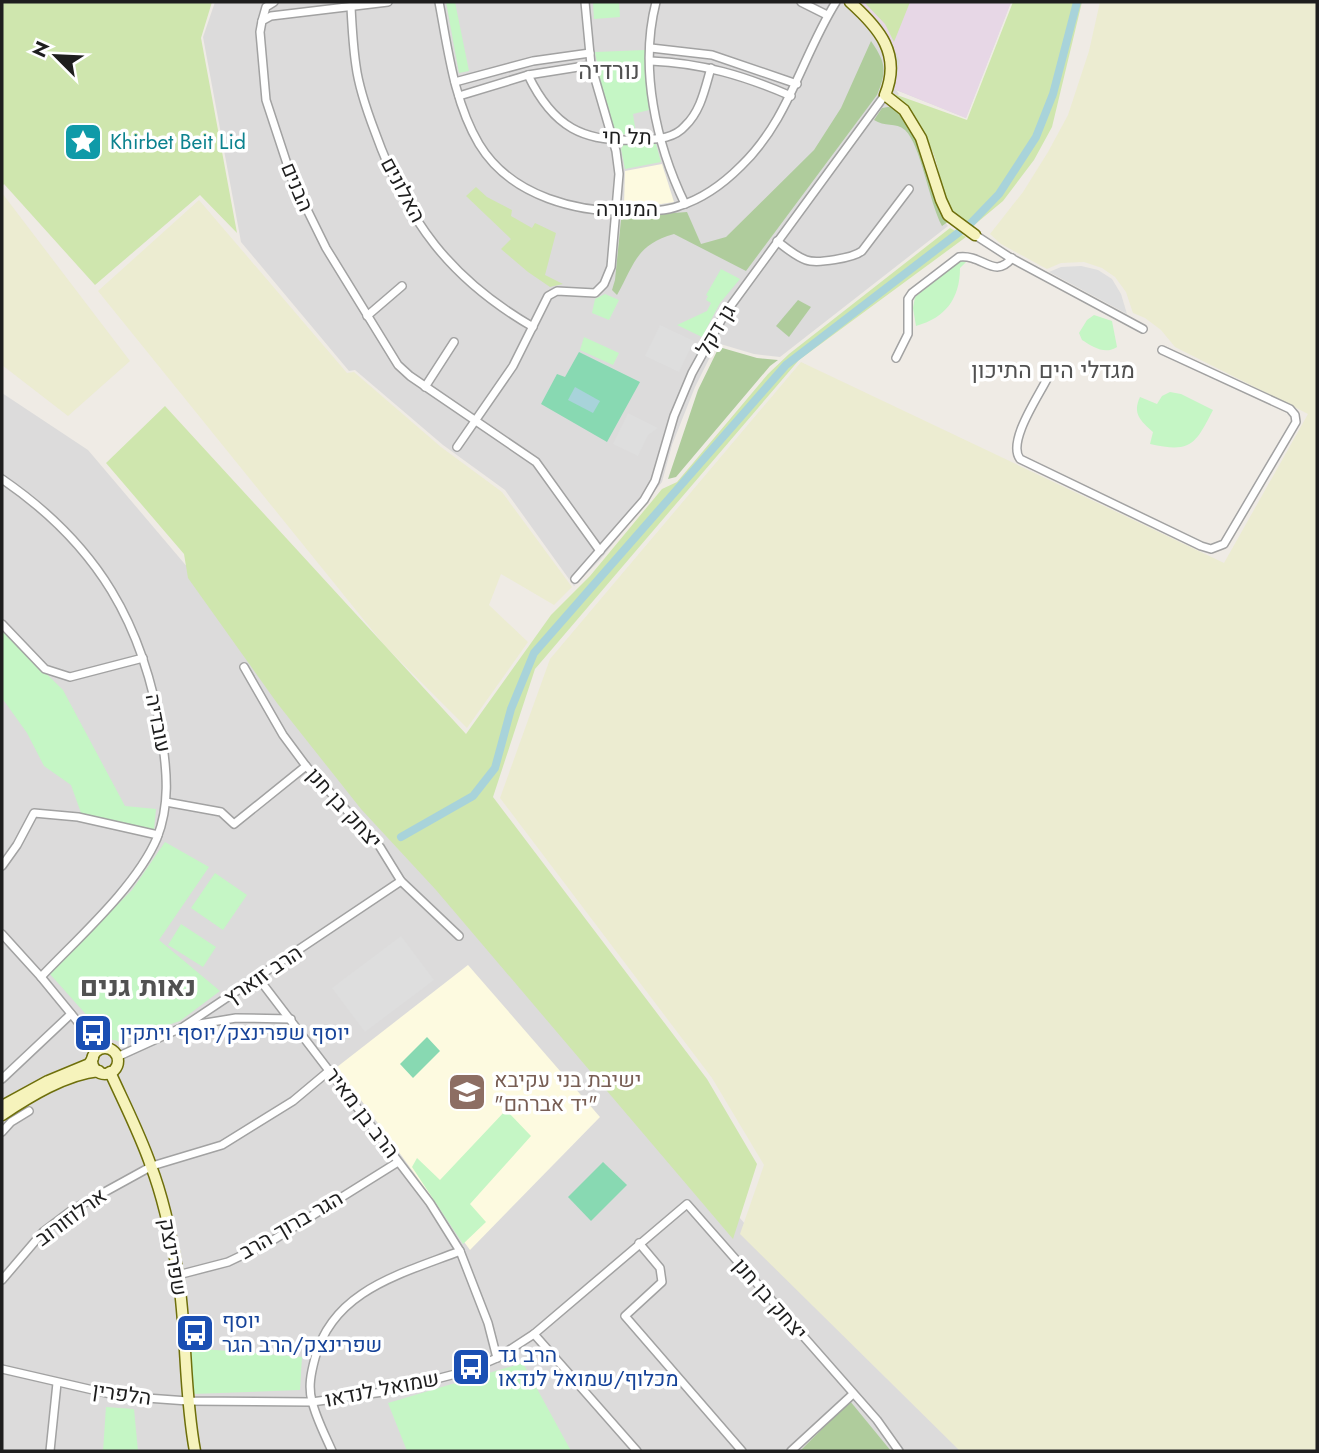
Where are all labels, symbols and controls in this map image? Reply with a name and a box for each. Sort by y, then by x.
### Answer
north arrow [21,21,91,91]
text: N [26,37,56,62]
district label: נורדיה [578,53,640,88]
place icon: Khirbet Beit Lid [62,121,104,163]
street label: תל חי [602,122,652,152]
place label: Khirbet Beit Lid [110,127,246,157]
street label: האלונים [373,152,433,228]
street label: הבנים [273,158,321,216]
street label: המנורה [596,194,658,224]
street label: גן דקל [689,299,743,361]
district label: מגדלי הים התיכון [971,353,1135,387]
street label: עובדיה [138,691,178,755]
street label: יצחק בן חנן [299,761,389,855]
street label: הרב זוארץ [218,938,308,1012]
district label: נאות גנים [80,966,196,1007]
bus stop icon: יוסף שפרינצק/יוסף ויתקין [72,1012,114,1054]
place label: יוסף שפרינצק/יוסף ויתקין [120,1018,350,1048]
street label: הרב בן מאיר [318,1061,406,1165]
place label: ישיבת בני עקיבא "יד אברהם" [494,1065,641,1119]
school or university icon: ישיבת בני עקיבא "יד אברהם" [446,1071,488,1113]
street label: ארלוזורוב [29,1181,113,1253]
street label: הגר ברוך הרב [234,1183,348,1267]
street label: שפרינצק [151,1216,195,1298]
street label: יצחק בן חנן [726,1252,814,1346]
place label: יוסף שפרינצק/הרב הגר [222,1306,382,1360]
bus stop icon: יוסף שפרינצק/הרב הגר [174,1312,216,1354]
place label: הרב גד מכלוף/שמואל לנדאו [498,1340,679,1394]
bus stop icon: הרב גד מכלוף/שמואל לנדאו [450,1346,492,1388]
street label: שמואל לנדאו [322,1363,442,1415]
street label: הלפרין [91,1375,153,1413]

